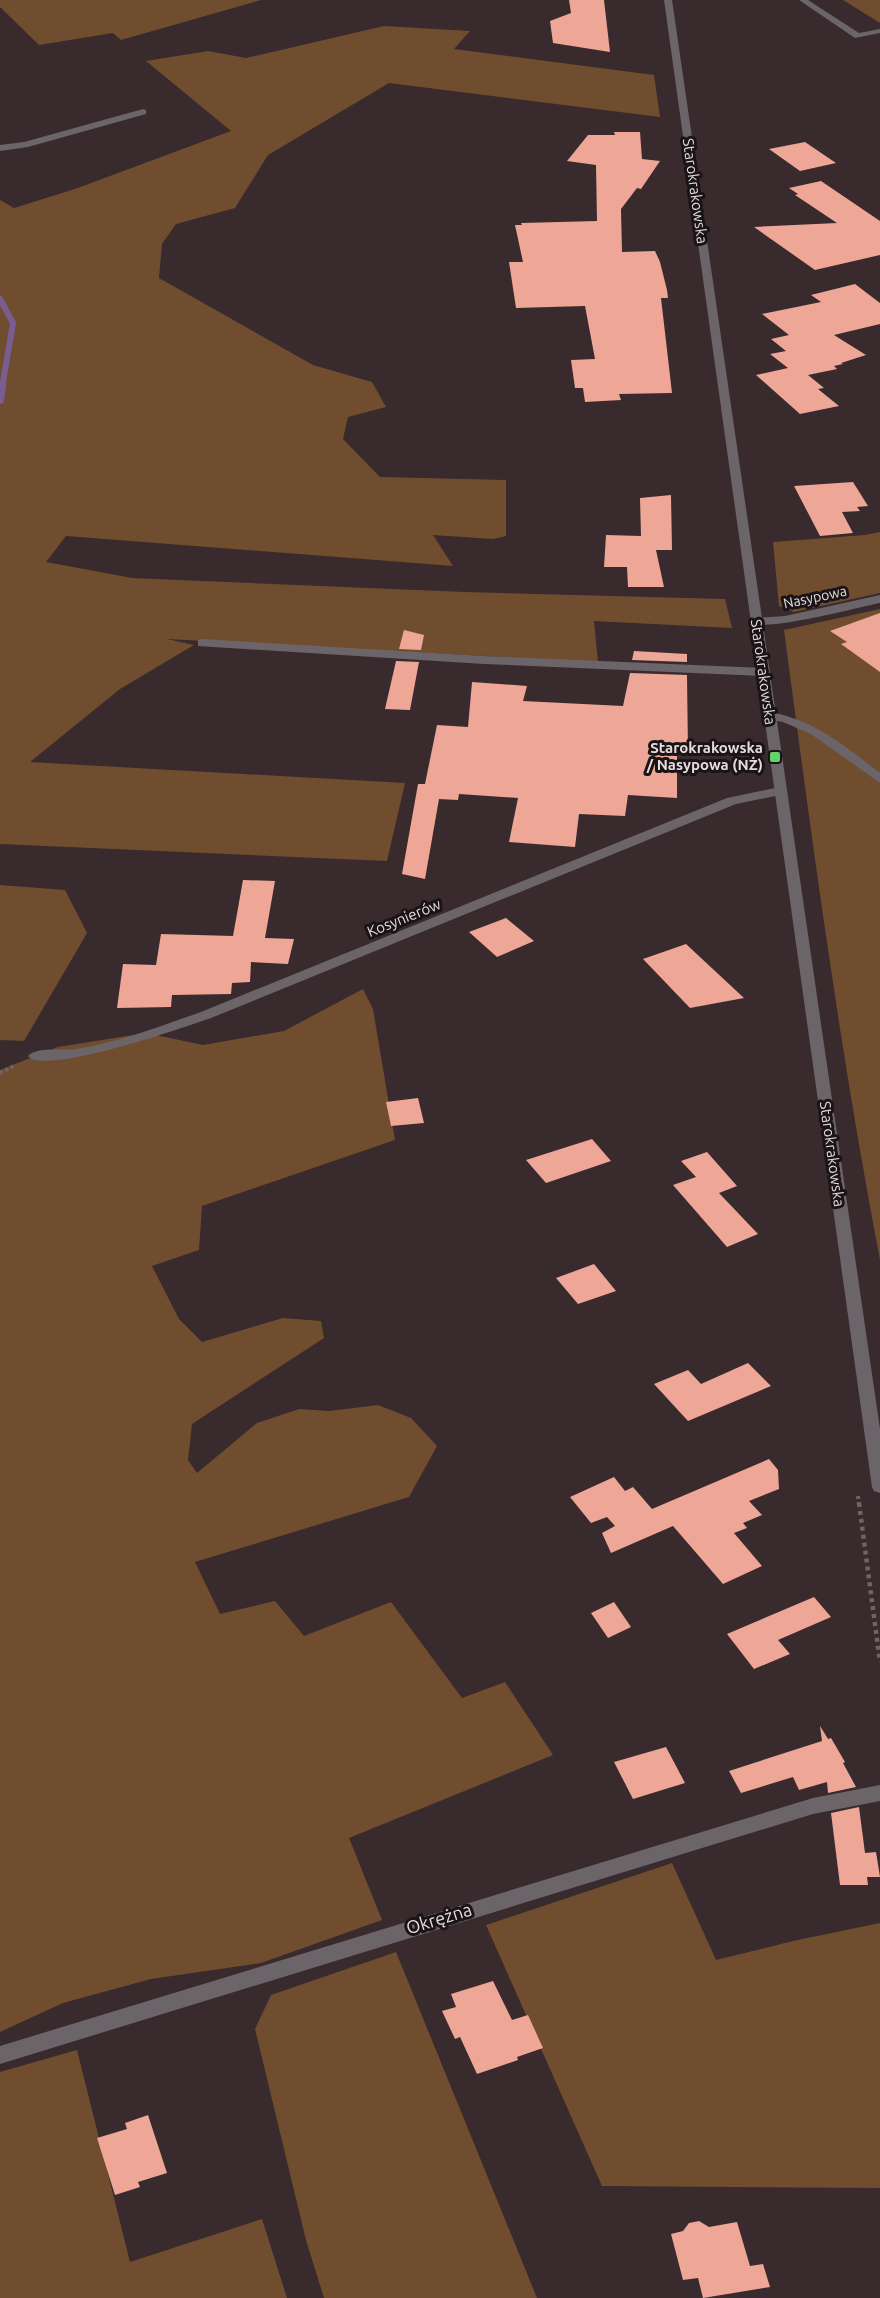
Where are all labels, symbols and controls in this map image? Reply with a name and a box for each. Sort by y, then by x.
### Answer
street label: Starokrakowska [680,137,711,245]
street label: Nasypowa [782,582,848,612]
street label: Starokrakowska [748,618,779,726]
place label: Starokrakowska / Nasypowa (NŻ) [646,739,763,773]
marker: Starokrakowska / Nasypowa (NŻ) [768,750,782,764]
street label: Kosynierów [364,895,443,940]
street label: Starokrakowska [817,1100,848,1208]
street label: Okrężna [403,1899,474,1937]

